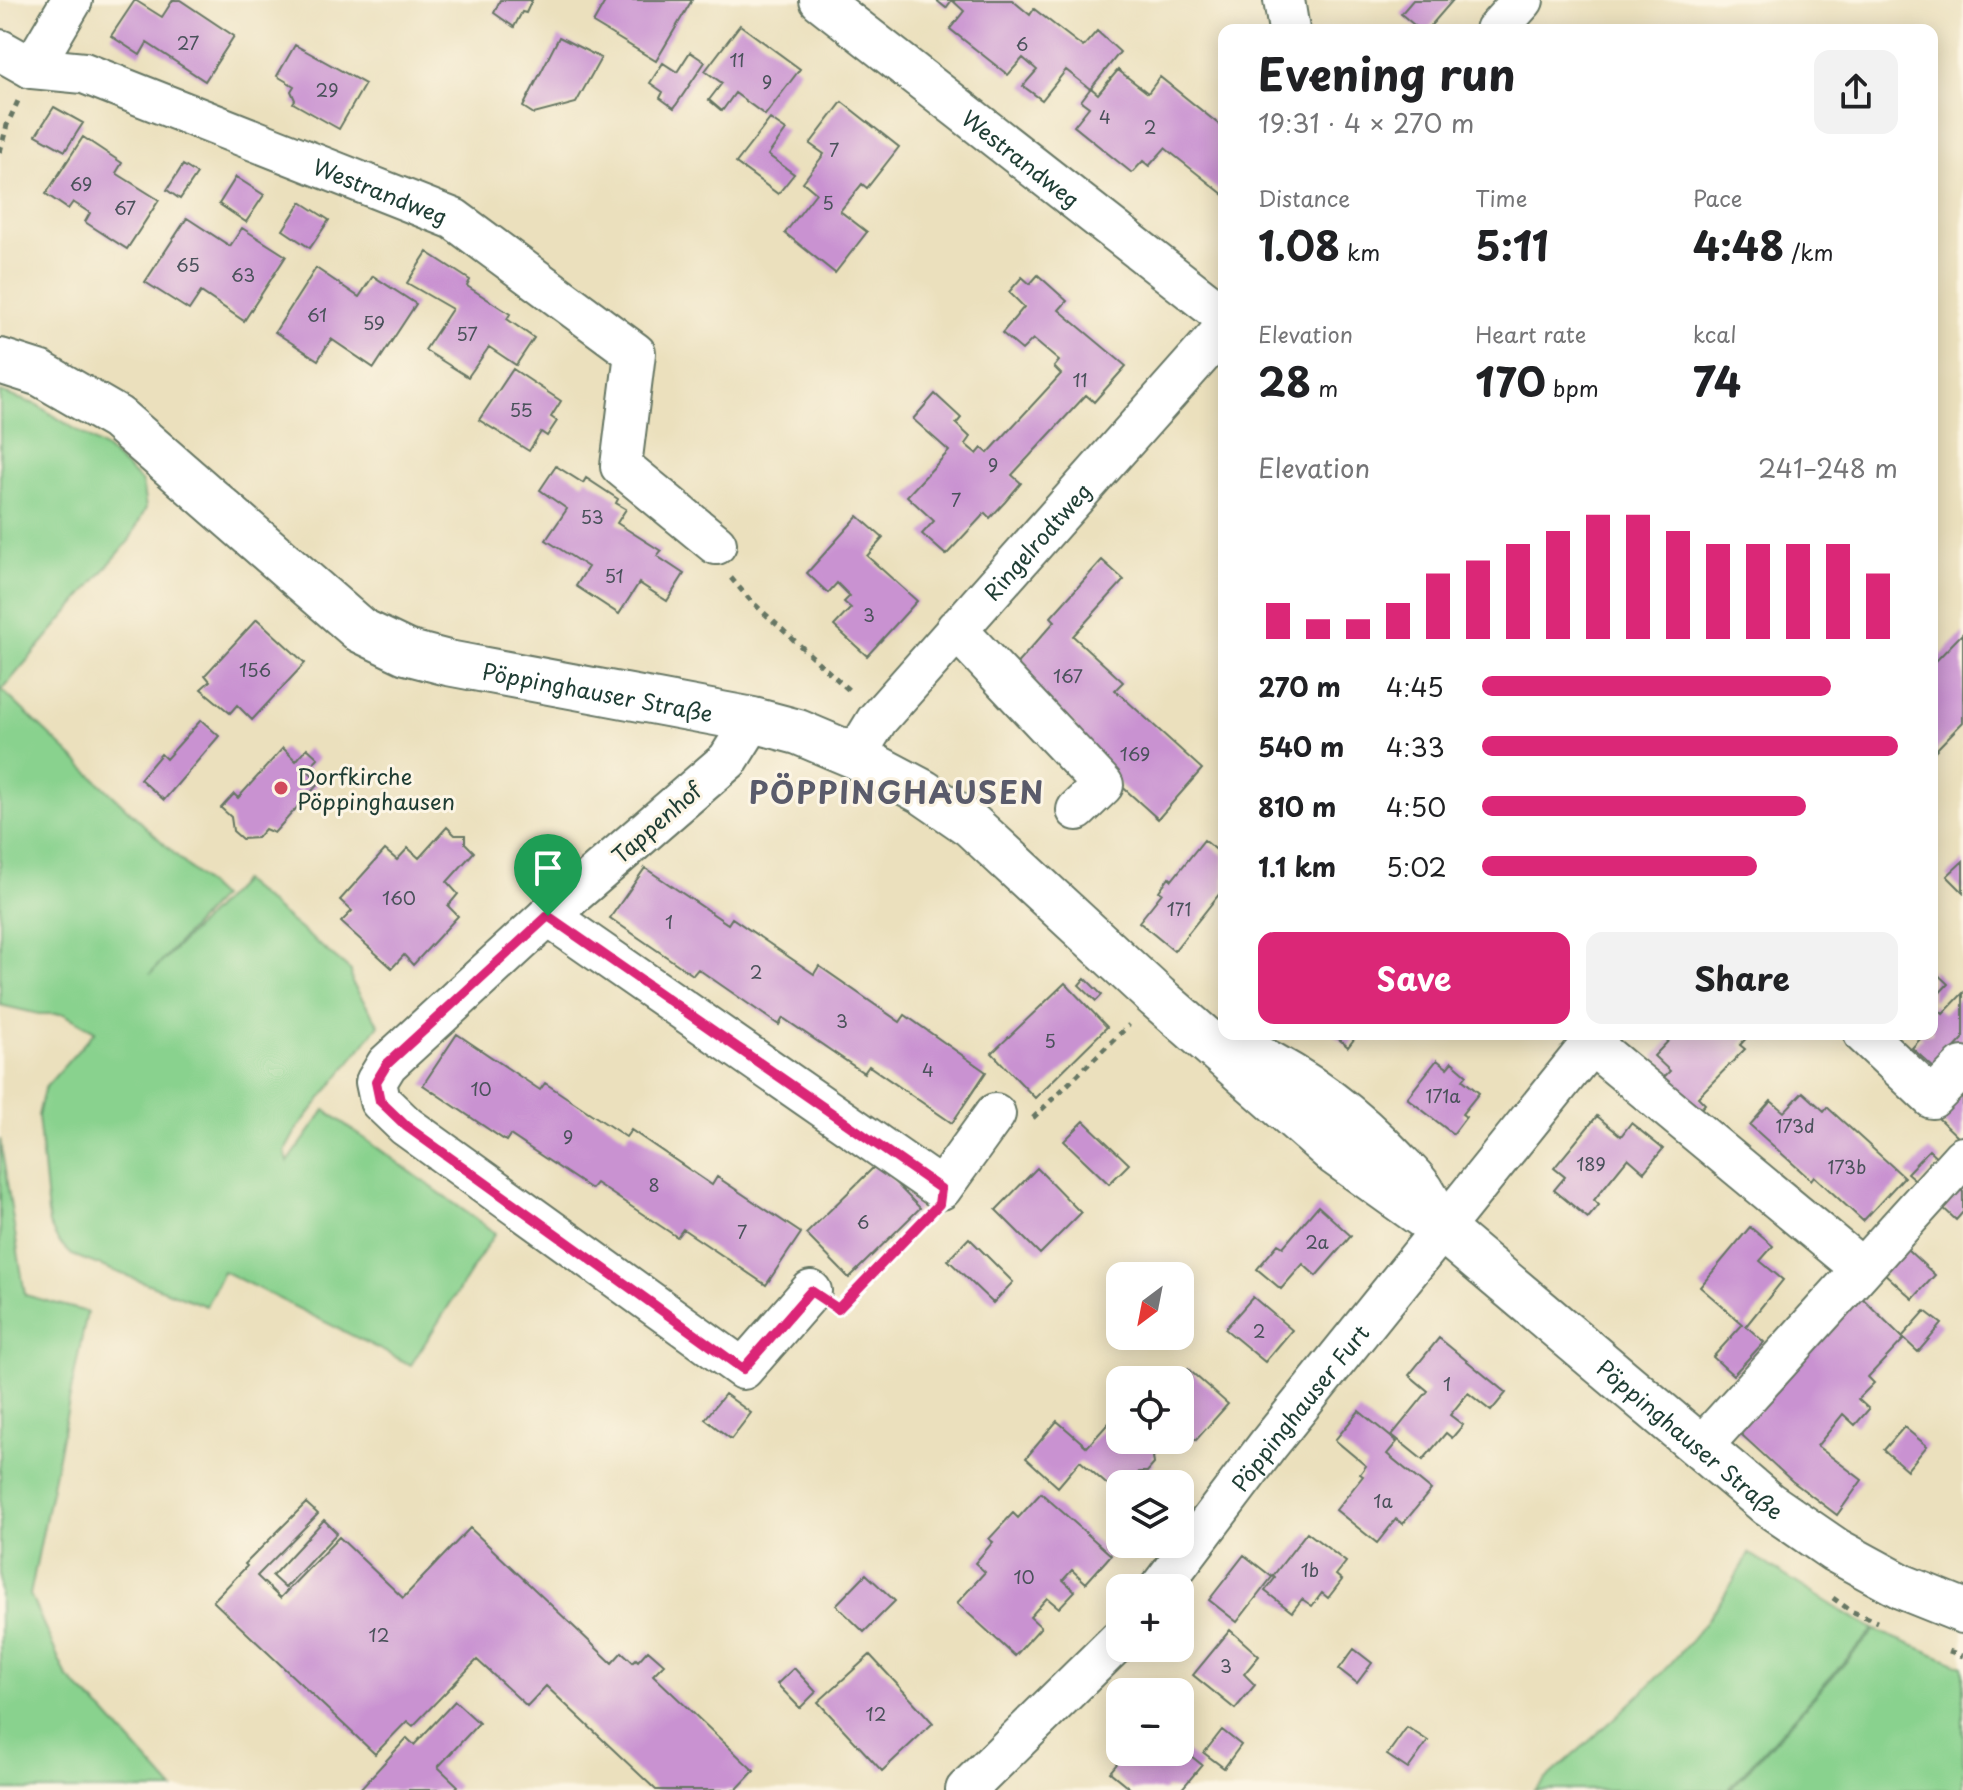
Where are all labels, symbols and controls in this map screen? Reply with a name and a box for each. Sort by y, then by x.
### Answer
house number: 27 [177,29,199,56]
house number: 6 [1016,30,1028,57]
text: Evening run [1258,40,1516,106]
house number: 11 [729,46,745,73]
button: share [1814,50,1898,134]
house number: 9 [762,68,772,95]
house number: 29 [316,76,338,103]
street label: Westrandweg [956,101,1088,214]
house number: 4 [1099,103,1111,130]
text: 19:31 · 4 × 270 m [1258,103,1474,142]
house number: 2 [1144,113,1156,140]
house number: 7 [829,136,839,163]
street label: Westrandweg [309,149,453,232]
house number: 69 [70,170,92,197]
text: Distance [1258,181,1350,214]
text: Time [1475,181,1527,214]
text: Pace [1693,181,1742,214]
house number: 5 [822,189,834,216]
house number: 67 [114,194,136,221]
text: 1.08 [1258,214,1340,275]
text: 5:11 [1475,214,1549,275]
text: 4:48 [1693,214,1784,275]
text: km [1340,235,1380,268]
text: /km [1784,235,1833,268]
house number: 65 [176,251,200,278]
house number: 63 [231,261,255,288]
house number: 61 [307,301,327,328]
house number: 59 [363,309,385,336]
text: Elevation [1258,317,1353,350]
text: Heart rate [1475,317,1586,350]
text: kcal [1693,317,1737,350]
house number: 57 [456,320,478,347]
text: 28 [1258,350,1311,411]
text: 170 [1475,350,1546,411]
text: 74 [1693,350,1741,411]
house number: 11 [1072,366,1088,393]
text: m [1311,371,1338,404]
text: bpm [1546,371,1599,404]
house number: 55 [509,396,533,423]
text: Elevation [1258,448,1370,487]
text: 241–248 m [1758,448,1898,487]
house number: 9 [988,451,998,478]
street label: Ringelrodtweg [975,474,1098,607]
house number: 7 [951,486,961,513]
house number: 53 [580,503,604,530]
house number: 51 [604,562,624,589]
house number: 3 [863,601,875,628]
street label: Pöppinghauser Straße [480,653,716,729]
house number: 156 [239,656,271,683]
house number: 167 [1053,662,1083,689]
text: 270 m [1258,667,1341,706]
text: 4:45 [1386,667,1444,706]
text: 540 m [1258,727,1344,766]
text: 4:33 [1386,727,1445,766]
house number: 169 [1120,740,1150,767]
place label: Dorfkirche Pöppinghausen [297,759,455,817]
district label: PÖPPINGHAUSEN [749,769,1045,814]
street label: Tappenhof [604,772,709,871]
marker: Dorfkirche Pöppinghausen [272,779,290,797]
text: 810 m [1258,787,1336,826]
text: 4:50 [1386,787,1446,826]
pin [514,834,582,916]
icon: arrive [526,846,570,890]
text: 1.1 km [1258,847,1336,886]
text: 5:02 [1386,847,1447,886]
house number: 160 [382,884,416,911]
house number: 171 [1167,895,1191,922]
house number: 1 [665,908,673,935]
button: Save [1258,932,1570,1024]
button: Share [1586,932,1898,1024]
house number: 2 [750,958,762,985]
house number: 3 [836,1007,848,1034]
house number: 5 [1044,1027,1056,1054]
house number: 4 [922,1056,934,1083]
house number: 10 [470,1075,492,1102]
house number: 171a [1426,1082,1461,1109]
house number: 173d [1775,1112,1815,1139]
house number: 9 [563,1123,573,1150]
house number: 189 [1576,1150,1606,1177]
house number: 173b [1828,1153,1866,1180]
house number: 8 [648,1171,660,1198]
house number: 6 [857,1208,869,1235]
house number: 7 [737,1218,747,1245]
house number: 2a [1305,1228,1330,1255]
north arrow [1106,1262,1194,1350]
map controls [1106,1262,1194,1766]
street label: Pöppinghauser Furt [1222,1317,1376,1498]
house number: 2 [1253,1317,1265,1344]
street label: Pöppinghauser Straße [1590,1351,1790,1527]
button: locate [1106,1366,1194,1454]
house number: 1 [1443,1370,1451,1397]
button: layers [1106,1470,1194,1558]
house number: 1a [1373,1487,1393,1514]
house number: 1b [1301,1556,1319,1583]
house number: 10 [1013,1563,1035,1590]
button: + [1106,1574,1194,1662]
house number: 12 [369,1621,389,1648]
house number: 3 [1220,1652,1232,1679]
button: − [1106,1678,1194,1766]
house number: 12 [866,1700,886,1727]

